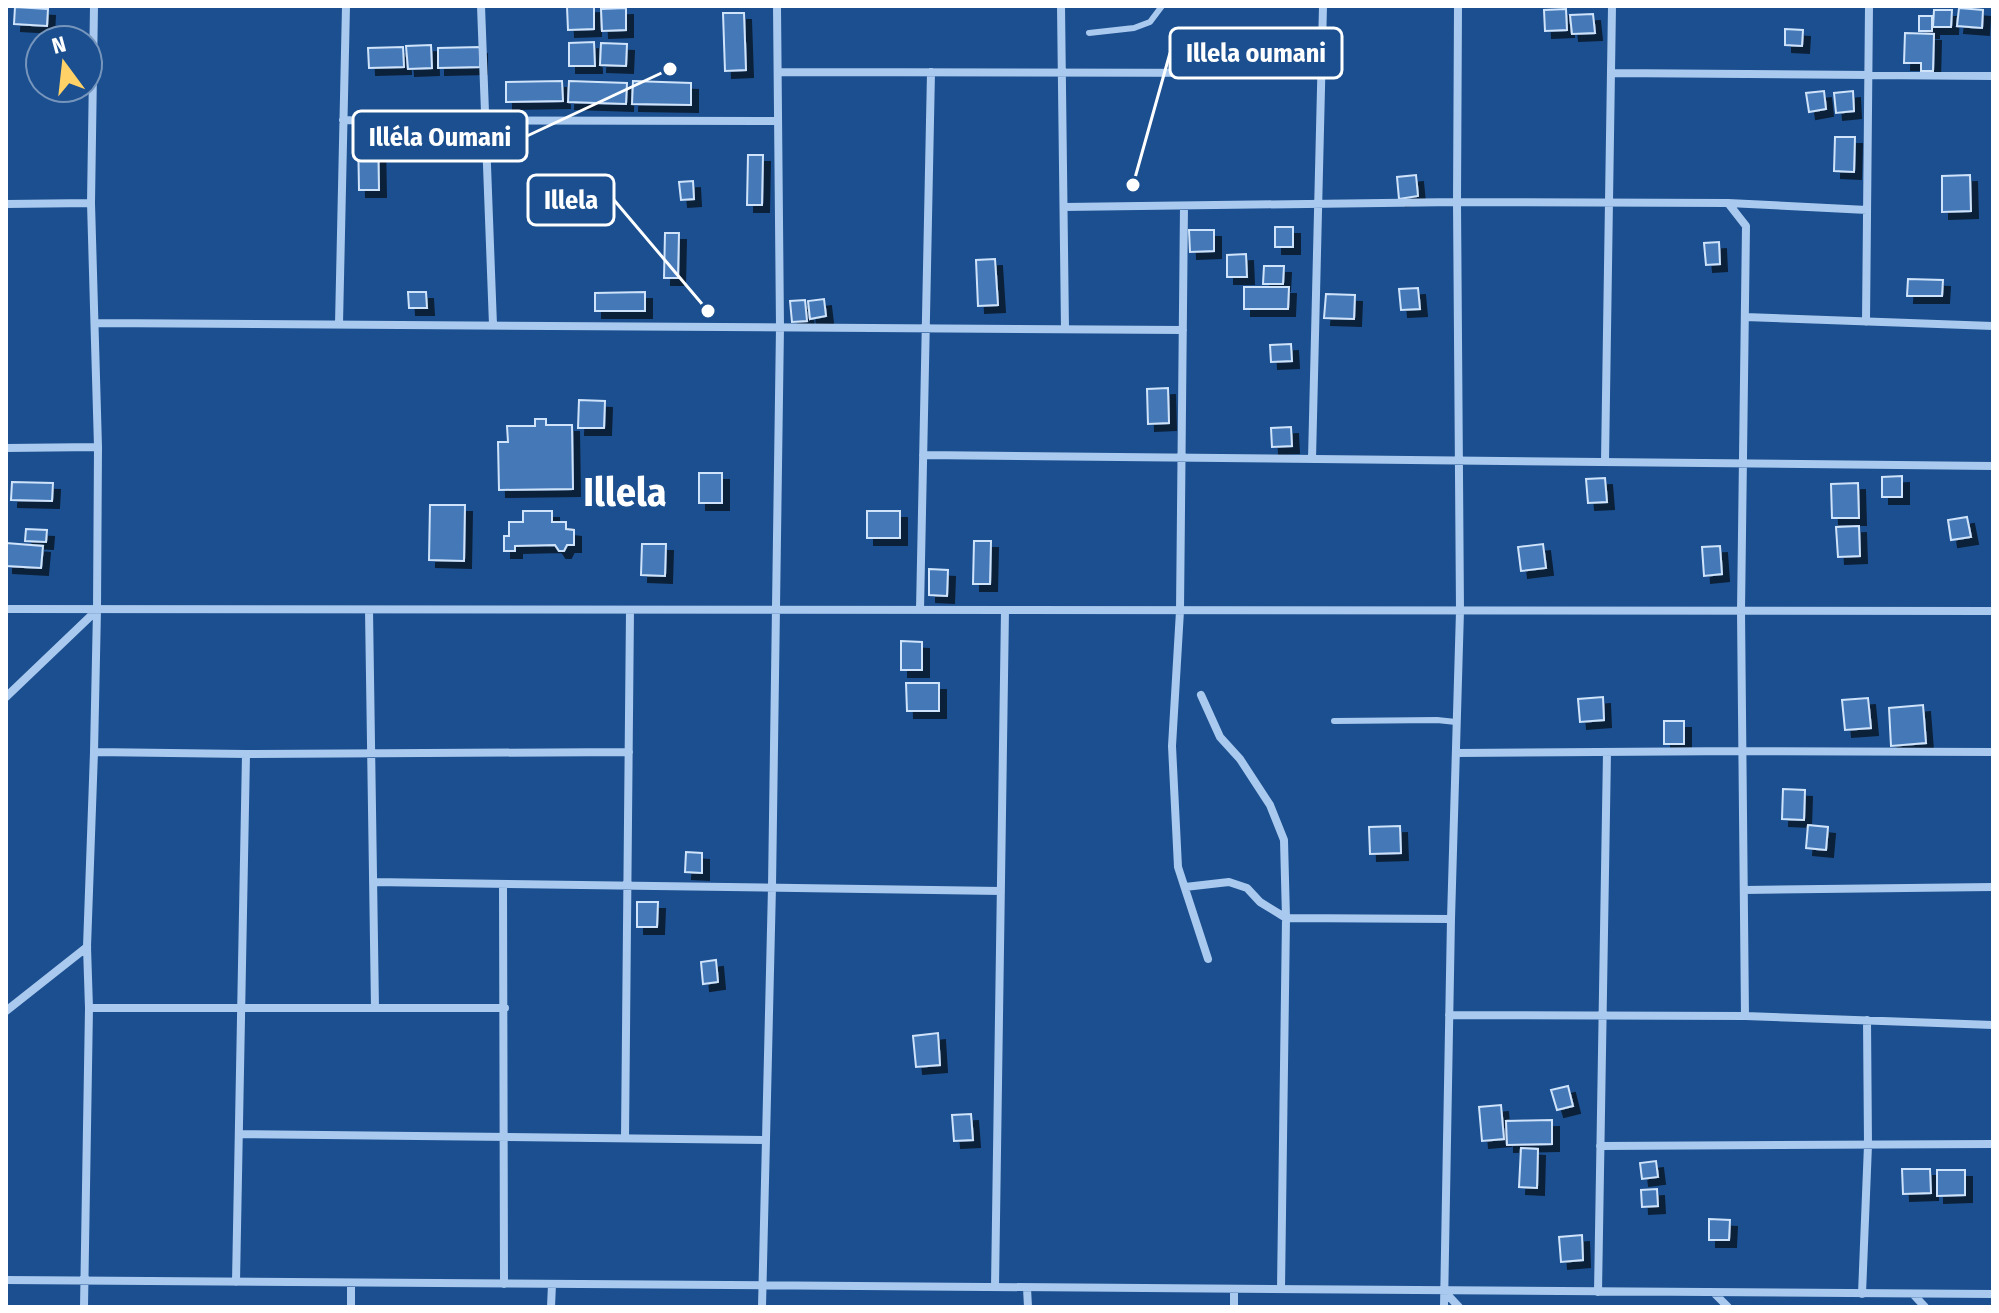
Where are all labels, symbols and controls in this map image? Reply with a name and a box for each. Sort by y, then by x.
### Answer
north arrow [24,24,104,104]
callout: Illela oumani [1170,28,1342,78]
text: N [49,30,69,60]
text: Illela oumani [1186,38,1326,69]
callout: Illéla Oumani [353,111,527,161]
text: Illéla Oumani [369,122,511,153]
callout: Illela [528,175,614,225]
text: Illela [544,185,598,216]
district label: Illela [583,469,667,517]

